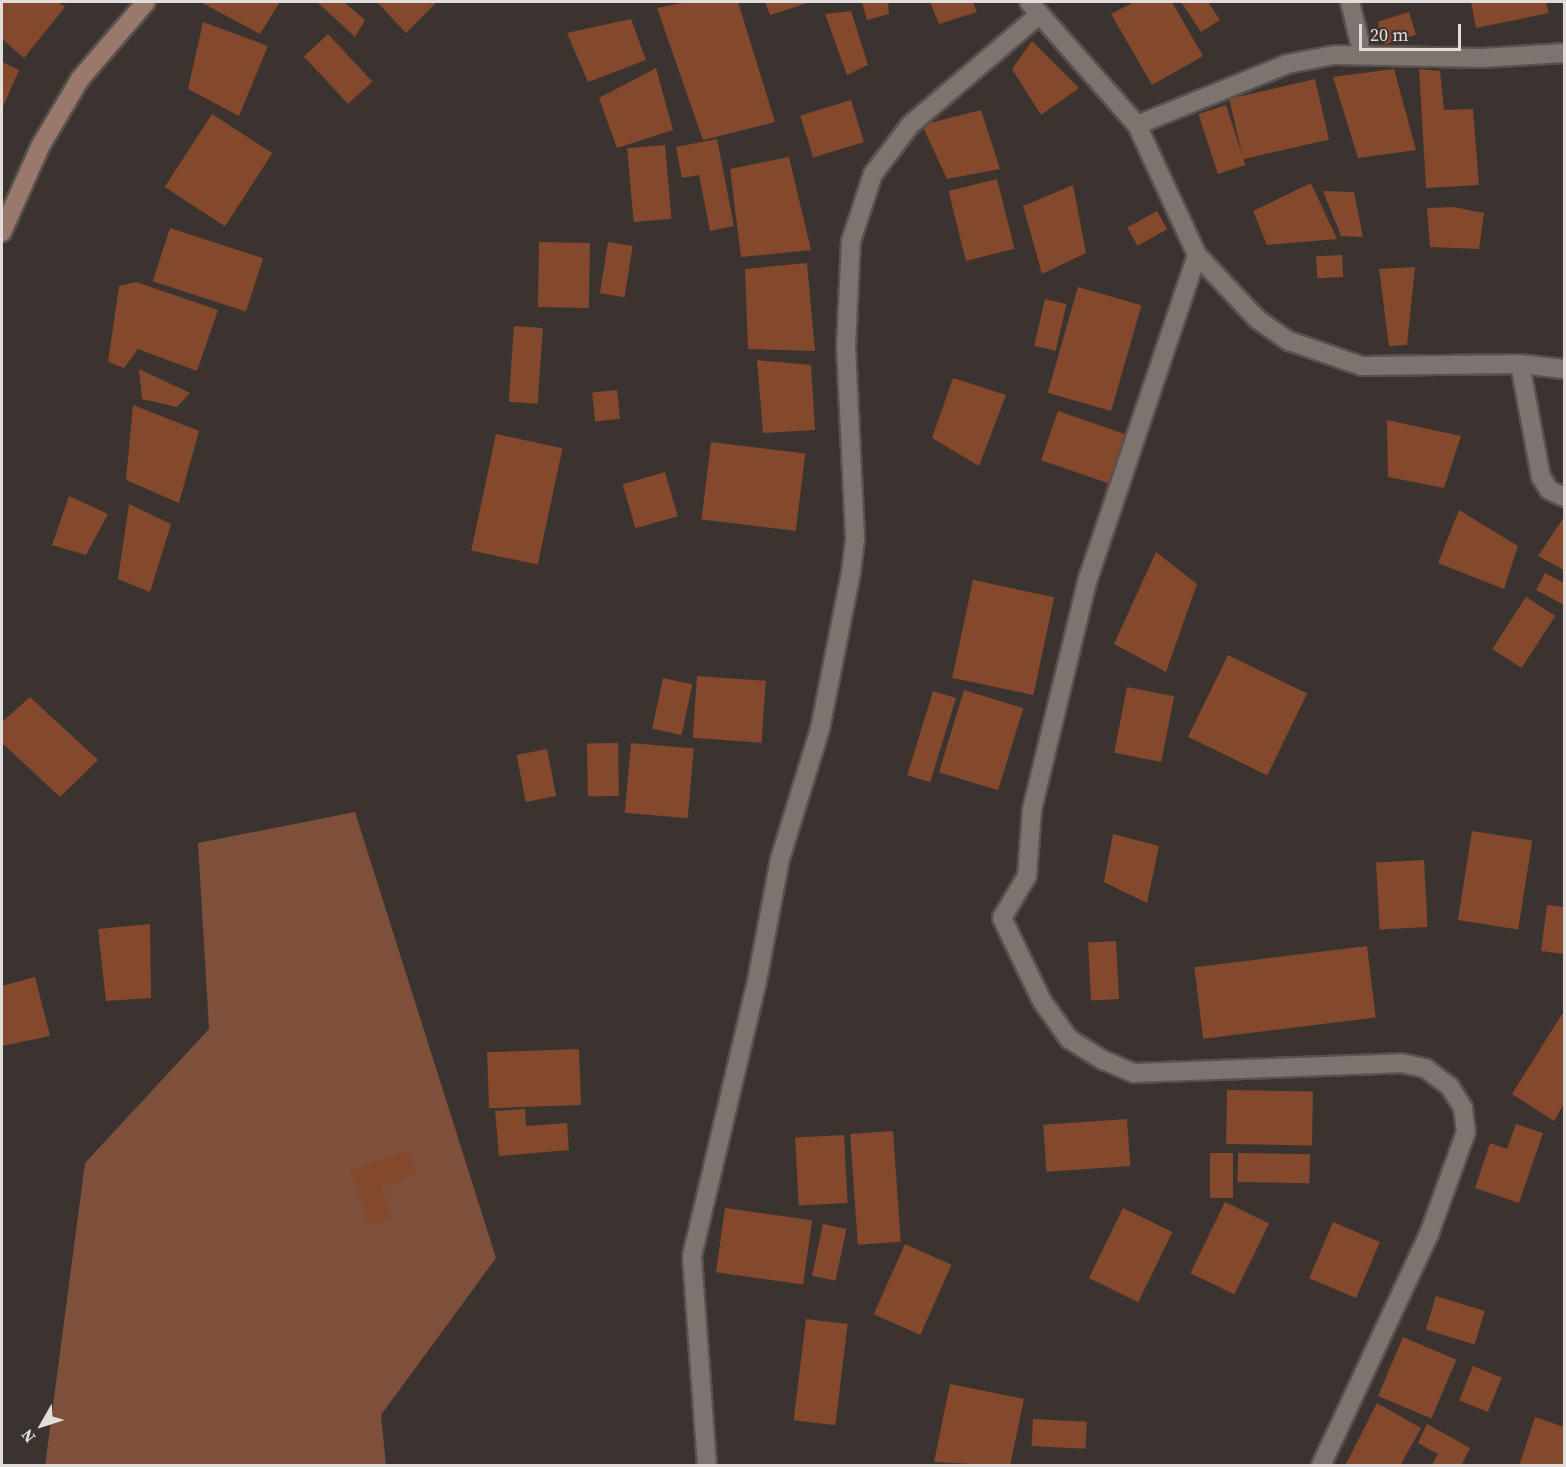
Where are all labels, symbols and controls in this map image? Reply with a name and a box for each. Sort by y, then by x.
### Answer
scale bar [1362,12,1464,50]
text: 20 m [1370,22,1408,47]
north arrow [12,1395,72,1455]
text: N [16,1425,40,1448]

